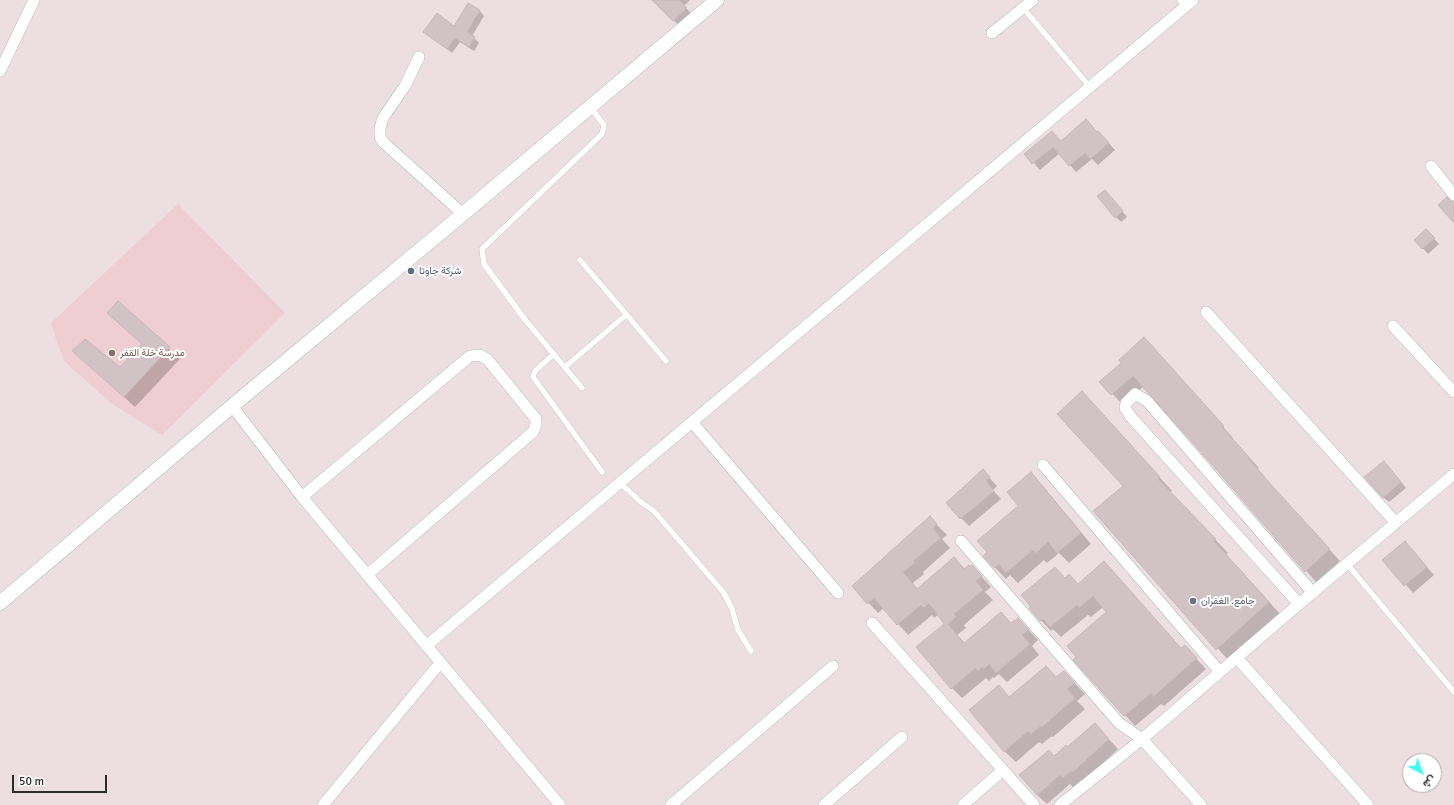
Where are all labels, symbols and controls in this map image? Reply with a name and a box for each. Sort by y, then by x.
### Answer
place label: شركة جاوتا [419,265,461,277]
marker: شركة جاوتا [406,266,416,276]
place label: مدرسة خلة القفر [120,347,185,359]
marker: مدرسة خلة القفر [107,348,117,358]
place label: جامع. الغفران [1201,595,1255,607]
marker: جامع. الغفران [1188,596,1198,606]
north arrow [1402,753,1442,793]
scale bar [14,767,109,793]
text: ش [1420,772,1439,791]
text: 50 m [19,774,44,789]

